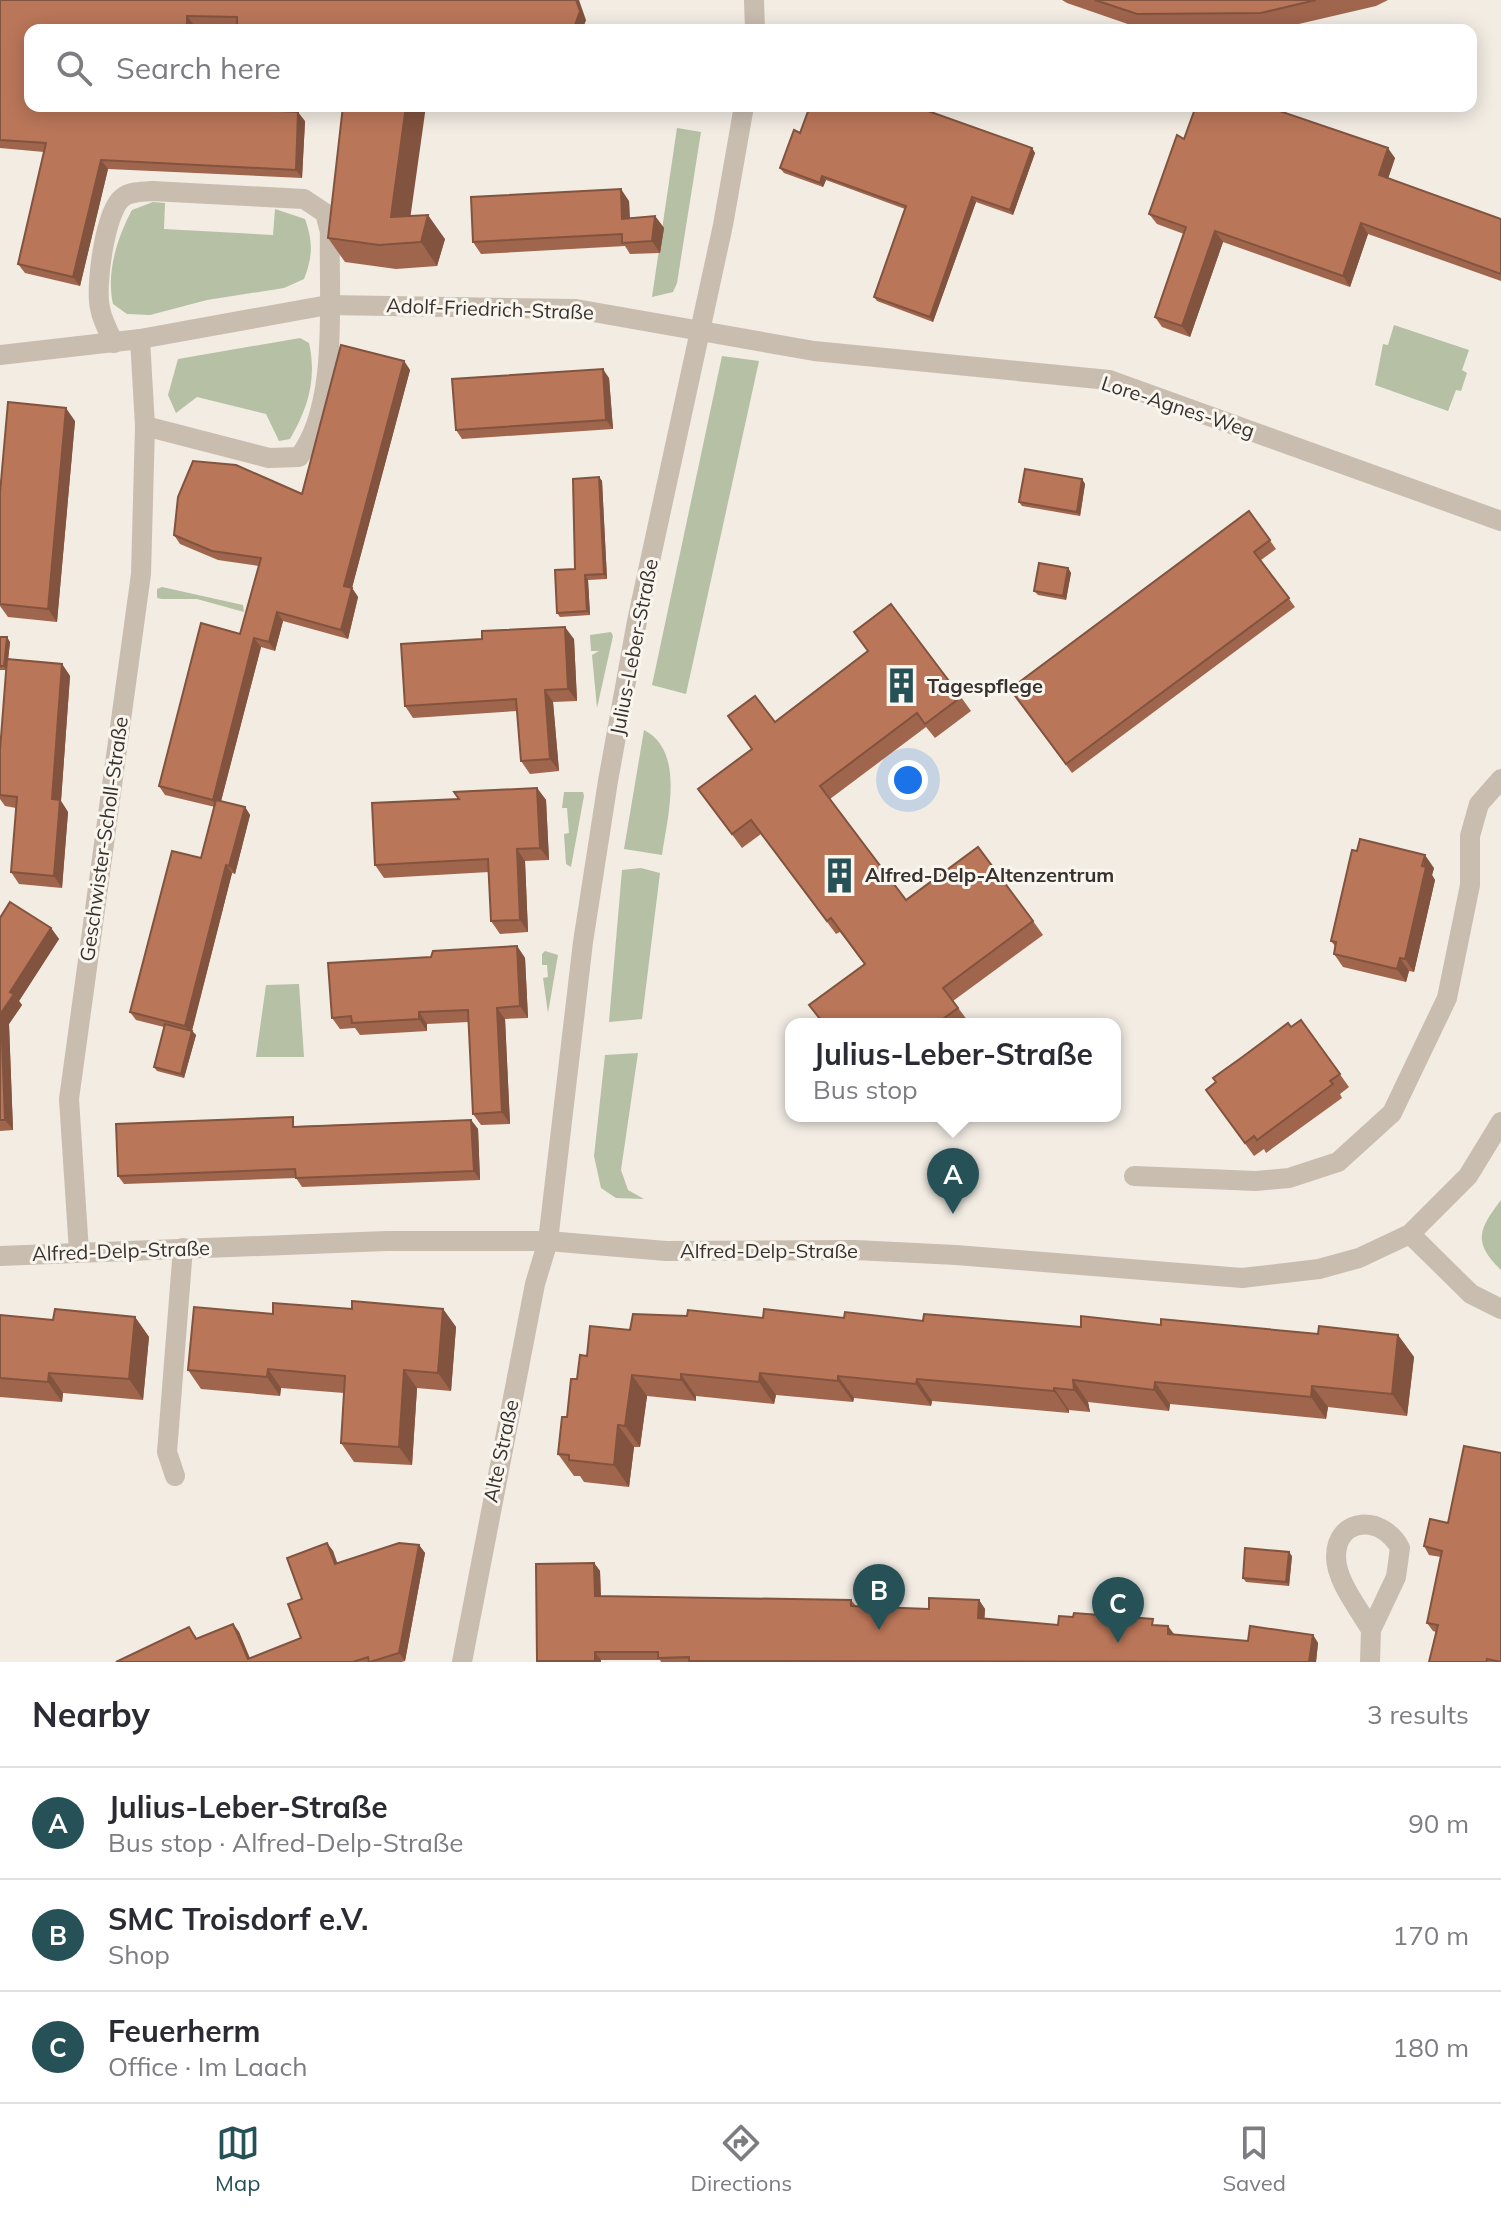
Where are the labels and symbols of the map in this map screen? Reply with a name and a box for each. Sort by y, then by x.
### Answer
street label: Adolf-Friedrich-Straße [386,292,594,325]
street label: Lore-Agnes-Weg [1098,370,1258,443]
street label: Julius-Leber-Straße [604,556,663,737]
building icon: Tagespflege [882,667,920,705]
place label: Tagespflege [927,673,1043,698]
street label: Geschwister-Scholl-Straße [74,715,133,963]
your location [888,760,928,800]
building icon: Alfred-Delp-Altenzentrum [820,856,858,894]
place label: Alfred-Delp-Altenzentrum [865,862,1114,887]
pin: A [927,1148,979,1214]
street label: Alfred-Delp-Straße [32,1235,210,1266]
street label: Alfred-Delp-Straße [680,1238,858,1263]
street label: Alte Straße [477,1397,524,1505]
pin: B [853,1564,905,1630]
pin: C [1092,1577,1144,1643]

